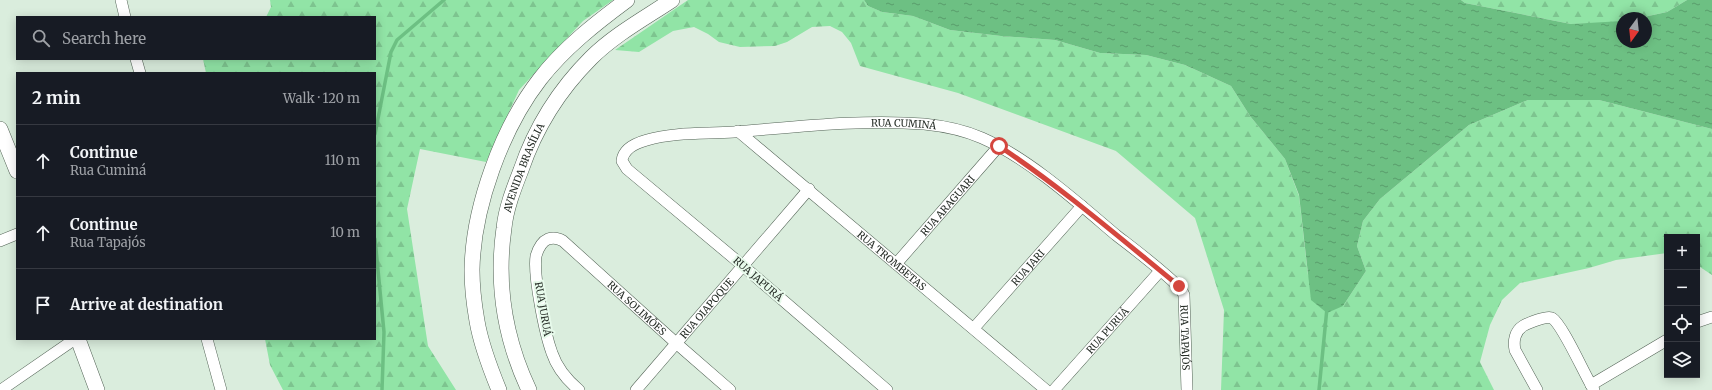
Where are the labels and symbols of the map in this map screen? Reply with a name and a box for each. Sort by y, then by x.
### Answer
north arrow [1616,12,1652,48]
street label: RUA CUMINÁ [871,116,938,132]
street label: AVENIDA BRASÍLIA [500,120,547,215]
route start [990,137,1008,155]
street label: RUA ARAGUARI [917,172,977,238]
street label: RUA TROMBETAS [855,228,929,293]
street label: RUA JARI [1008,246,1047,288]
street label: RUA JAPURÁ [730,253,787,305]
street label: RUA OIAPOQUE [677,275,737,341]
route end [1170,277,1188,295]
street label: RUA SOLIMÕES [605,278,669,338]
street label: RUA JURUÁ [532,281,555,338]
street label: RUA PURUÁ [1083,303,1132,356]
street label: RUA TAPAJÓS [1178,304,1194,371]

